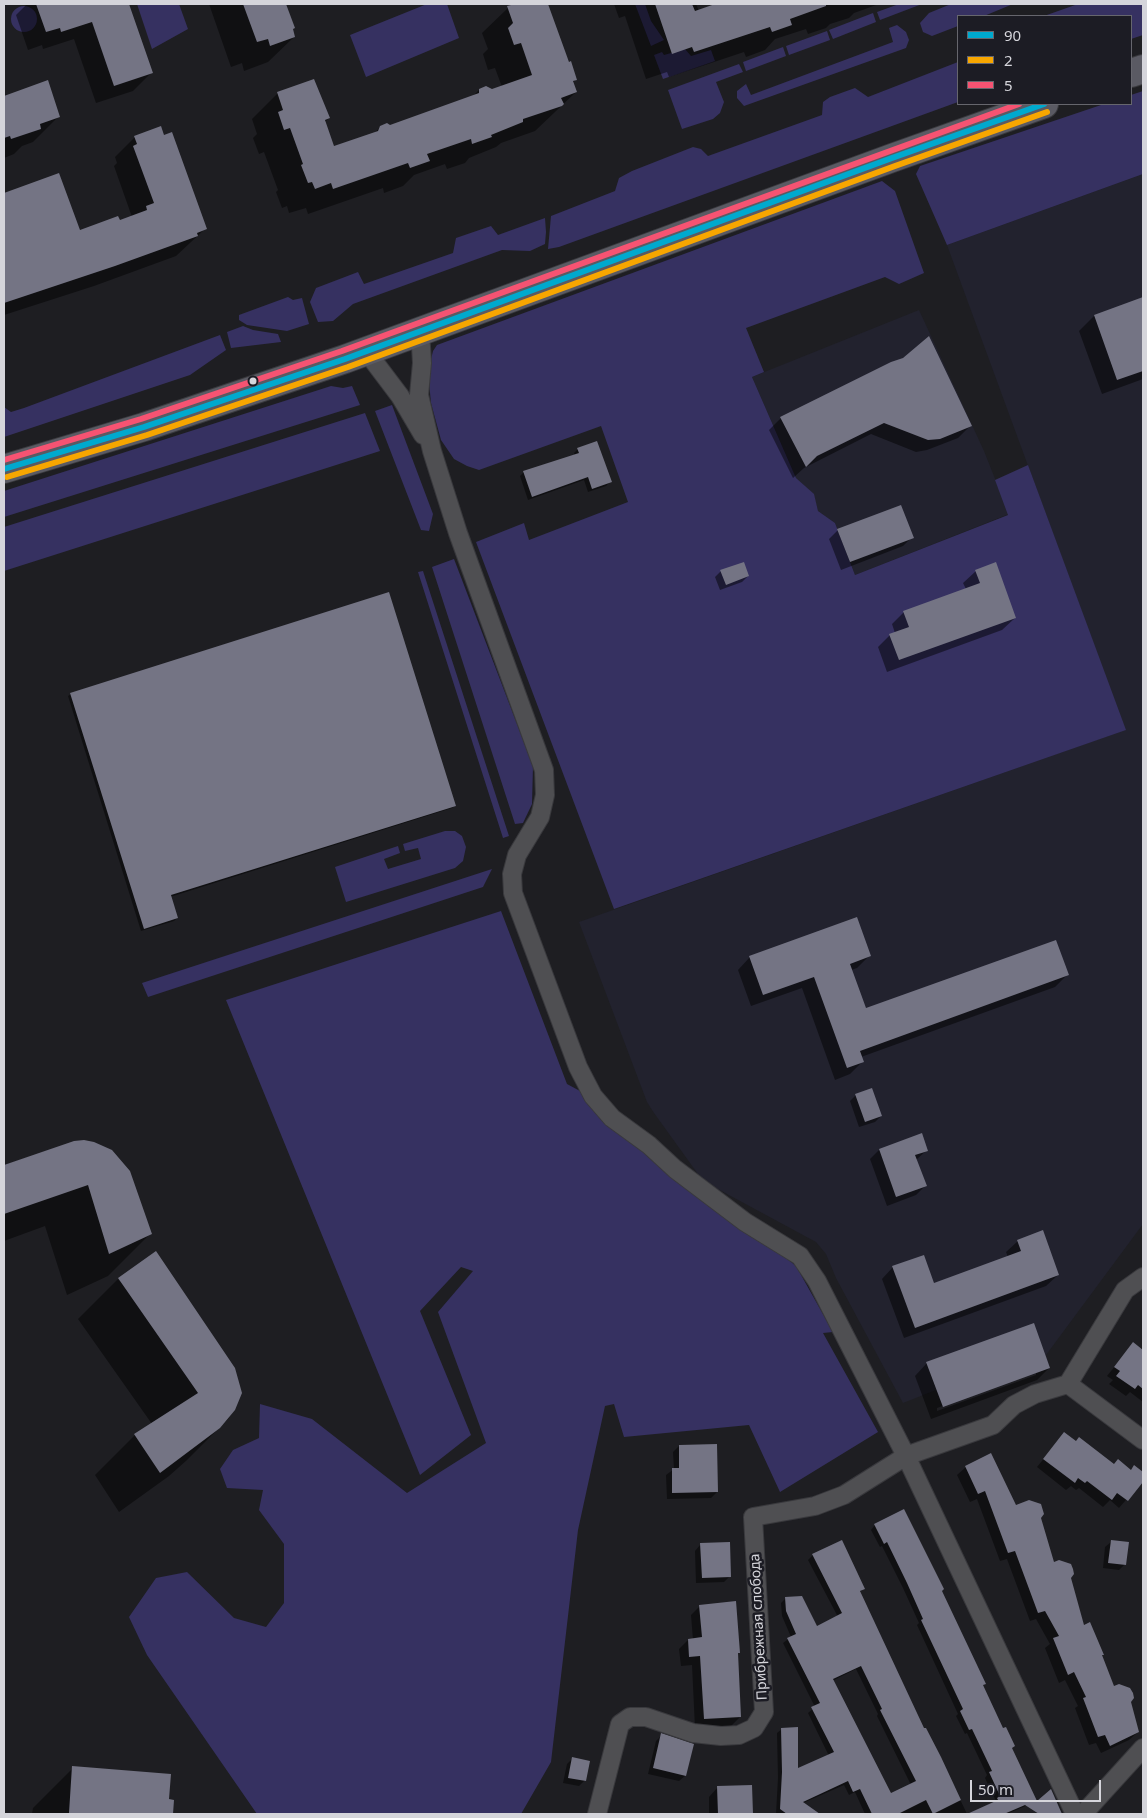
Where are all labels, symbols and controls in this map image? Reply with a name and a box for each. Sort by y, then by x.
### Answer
legend [957,15,1132,105]
text: 90 [1004,25,1021,45]
text: 2 [1004,50,1013,70]
text: 5 [1004,75,1013,95]
unlabelled marker [248,376,258,386]
street label: Прибрежная слобода [747,1553,771,1701]
scale bar [972,1770,1103,1802]
text: 50 m [978,1779,1013,1799]

